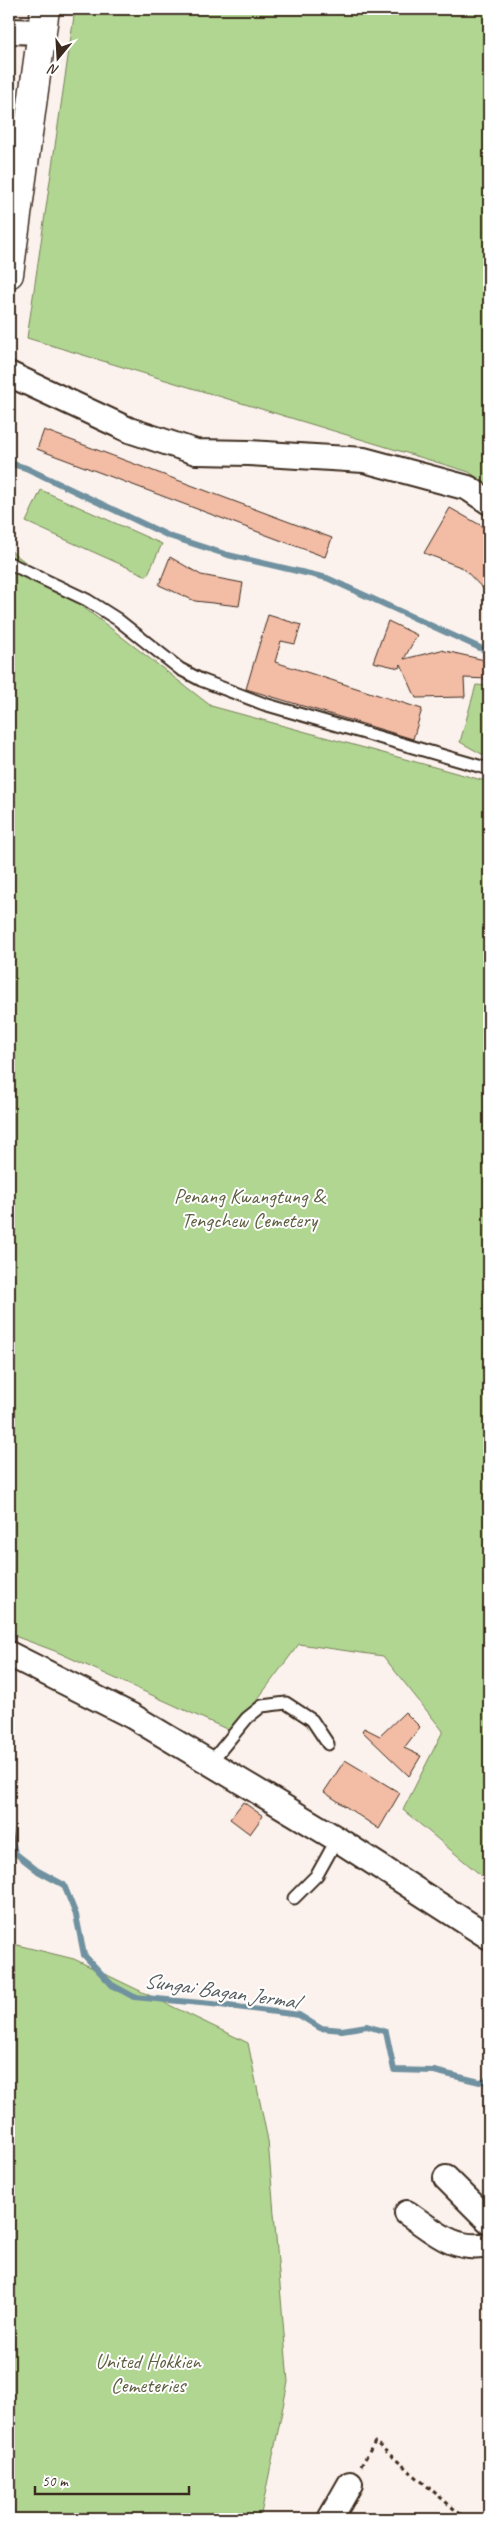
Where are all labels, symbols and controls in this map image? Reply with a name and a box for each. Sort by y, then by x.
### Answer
north arrow [32,32,82,82]
text: N [45,60,61,79]
park label: Penang Kwangtung & Tengchew Cemetery [174,1183,326,1233]
water label: Sungai Bagan Jermal [142,1966,307,2017]
park label: United Hokkien Cemeteries [95,2348,202,2398]
scale bar [35,2463,189,2495]
text: 50 m [42,2472,69,2491]

